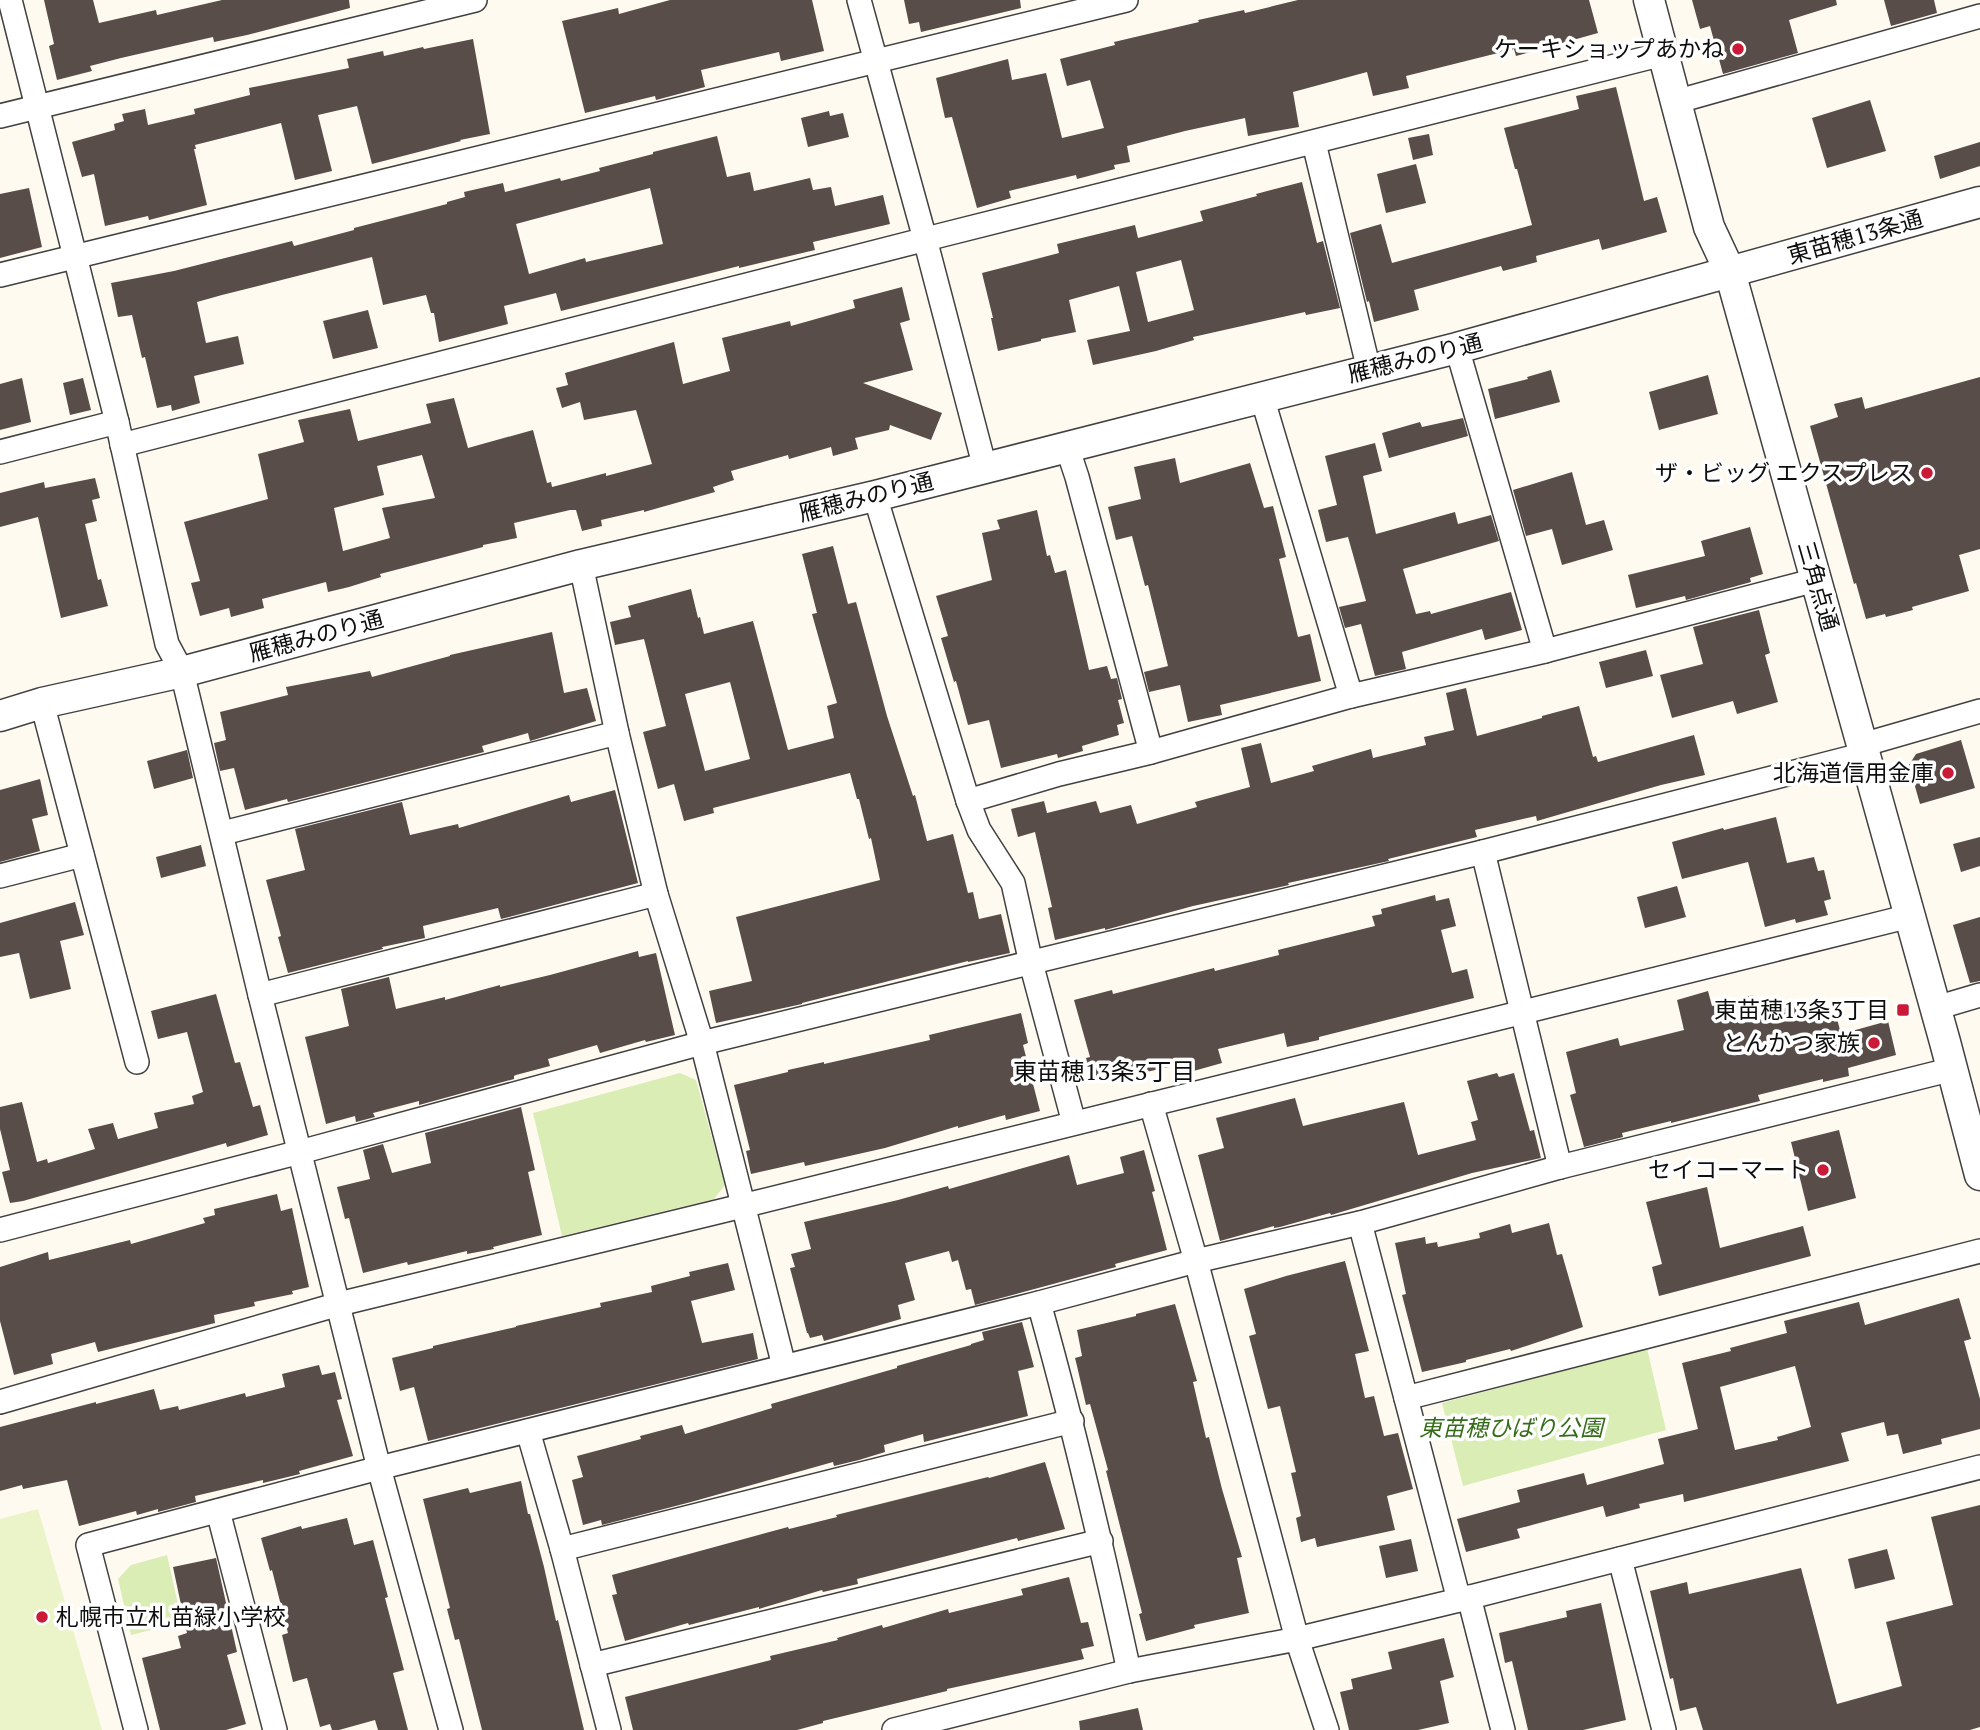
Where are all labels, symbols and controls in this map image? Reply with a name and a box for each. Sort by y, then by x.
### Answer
place label: ケーキショップあかね [1494,33,1724,64]
marker: ケーキショップあかね [1730,41,1746,57]
street label: 東苗穂13条通 [1784,202,1926,271]
street label: 雁穂みのり通 [1344,326,1486,389]
place label: ザ・ビッグ エクスプレス [1655,457,1913,488]
street label: 雁穂みのり通 [795,465,937,528]
marker: ザ・ビッグ エクスプレス [1919,465,1935,481]
street label: 三角点通 [1791,537,1846,634]
street label: 雁穂みのり通 [245,603,387,668]
place label: 北海道信用金庫 [1773,757,1934,788]
marker: 北海道信用金庫 [1940,765,1956,781]
place label: 東苗穂13条3丁目 [1714,994,1889,1025]
marker: 東苗穂13条3丁目 [1895,1002,1911,1018]
place label: とんかつ家族 [1722,1027,1860,1058]
marker: とんかつ家族 [1866,1035,1882,1051]
district label: 東苗穂13条3丁目 [1013,1055,1195,1087]
place label: セイコーマート [1648,1154,1809,1185]
marker: セイコーマート [1815,1162,1831,1178]
park label: 東苗穂ひばり公園 [1419,1412,1606,1443]
place label: 札幌市立札苗緑小学校 [56,1601,286,1632]
marker: 札幌市立札苗緑小学校 [34,1609,50,1625]

